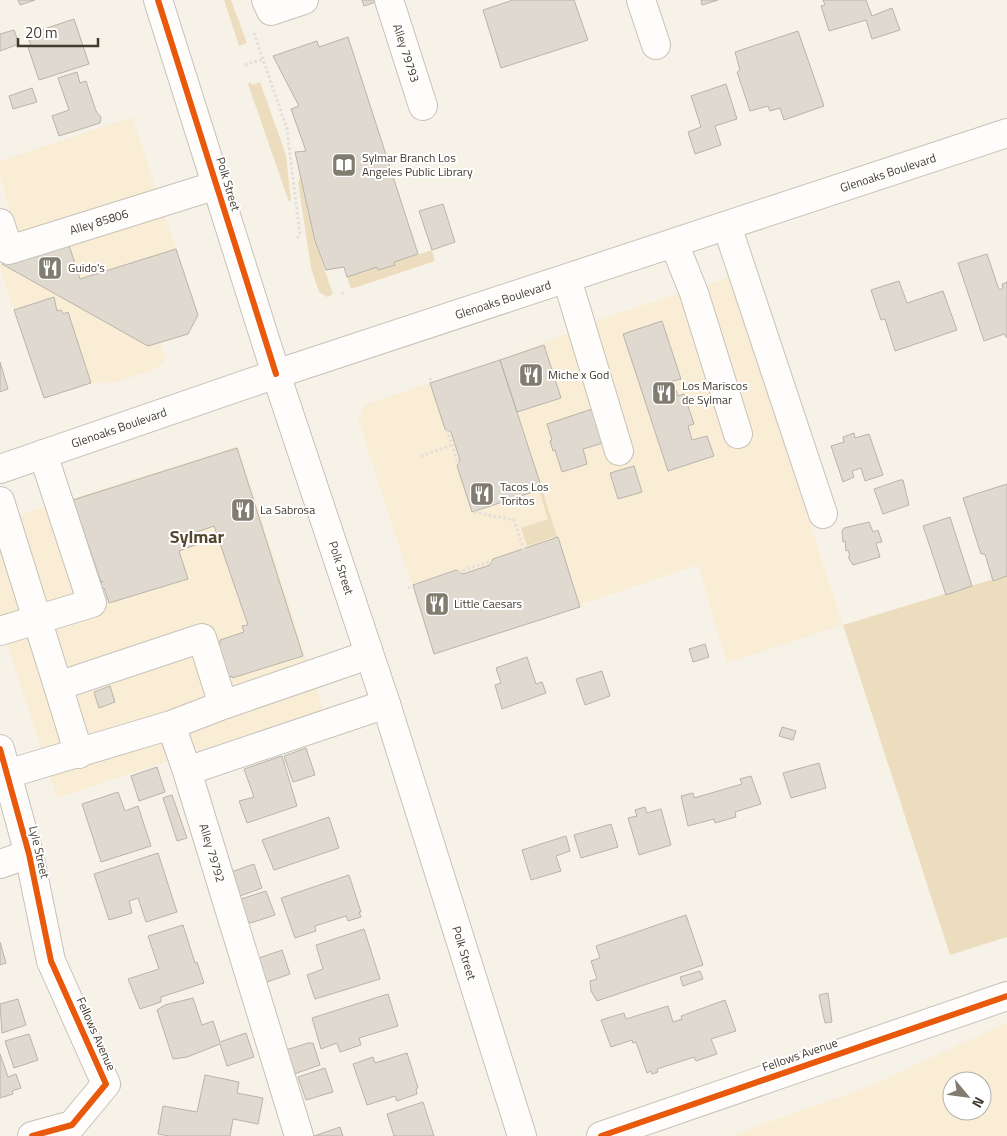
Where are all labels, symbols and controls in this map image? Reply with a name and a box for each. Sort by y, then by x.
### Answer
scale bar [18,15,98,47]
text: 20 m [25,21,58,44]
street label: Alley 79793 [388,21,425,85]
place label: Sylmar Branch Los Angeles Public Library [362,148,473,181]
street label: Glenoaks Boulevard [837,148,938,197]
library icon: Sylmar Branch Los Angeles Public Library [331,152,357,178]
street label: Polk Street [211,155,246,214]
street label: Alley 85806 [67,203,131,239]
restaurant icon: Guido's [37,255,63,281]
place label: Guido's [68,258,105,277]
street label: Glenoaks Boulevard [452,275,553,324]
restaurant icon: Miche x God [518,362,544,388]
place label: Miche x God [548,365,609,384]
place label: Los Mariscos de Sylmar [682,376,748,409]
restaurant icon: Los Mariscos de Sylmar [651,380,677,406]
street label: Glenoaks Boulevard [69,402,169,453]
place label: Tacos Los Toritos [500,477,549,510]
restaurant icon: Tacos Los Toritos [469,481,495,507]
restaurant icon: La Sabrosa [230,497,256,523]
place label: La Sabrosa [260,500,315,519]
district label: Sylmar [170,523,225,550]
street label: Polk Street [324,539,359,598]
restaurant icon: Little Caesars [424,591,450,617]
place label: Little Caesars [454,594,523,613]
street label: Alley 79792 [195,821,230,885]
street label: Lyle Street [24,824,55,881]
street label: Polk Street [447,924,482,983]
street label: Fellows Avenue [72,994,121,1074]
street label: Fellows Avenue [759,1033,840,1076]
north arrow [942,1071,992,1121]
text: N [967,1093,990,1112]

